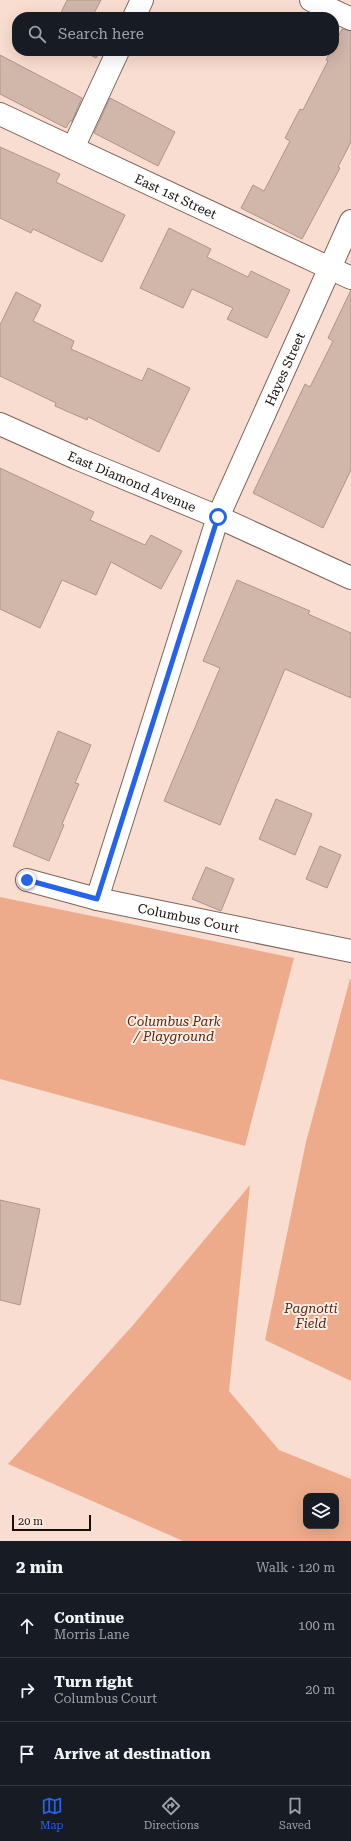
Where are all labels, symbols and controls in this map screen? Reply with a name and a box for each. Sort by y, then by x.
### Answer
search box [12,12,339,56]
icon: search [26,23,48,45]
text: Search here [58,25,144,43]
street label: East 1st Street [132,171,219,222]
street label: Hayes Street [262,330,308,408]
street label: East Diamond Avenue [65,448,198,515]
route start [209,508,227,526]
route end [18,871,36,889]
street label: Columbus Court [136,901,241,936]
park label: Columbus Park / Playground [127,1014,222,1044]
park label: Pagnotti Field [283,1301,338,1331]
map controls [303,1493,339,1529]
button: layers [303,1493,339,1529]
scale bar [12,1513,91,1532]
text: 20 m [18,1515,43,1528]
text: 2 min [16,1557,63,1577]
text: Walk · 120 m [256,1560,335,1575]
text: Continue [54,1609,124,1627]
icon: ahead [16,1615,38,1637]
text: 100 m [298,1618,335,1633]
text: Morris Lane [54,1627,129,1642]
text: Turn right [54,1673,133,1691]
icon: right [16,1679,38,1701]
text: 20 m [305,1682,335,1697]
text: Columbus Court [54,1691,157,1706]
icon: arrive [16,1743,38,1765]
text: Arrive at destination [54,1745,210,1763]
tab: Map [40,1795,64,1832]
tab: Directions [144,1795,199,1832]
tab: Saved [279,1795,311,1832]

